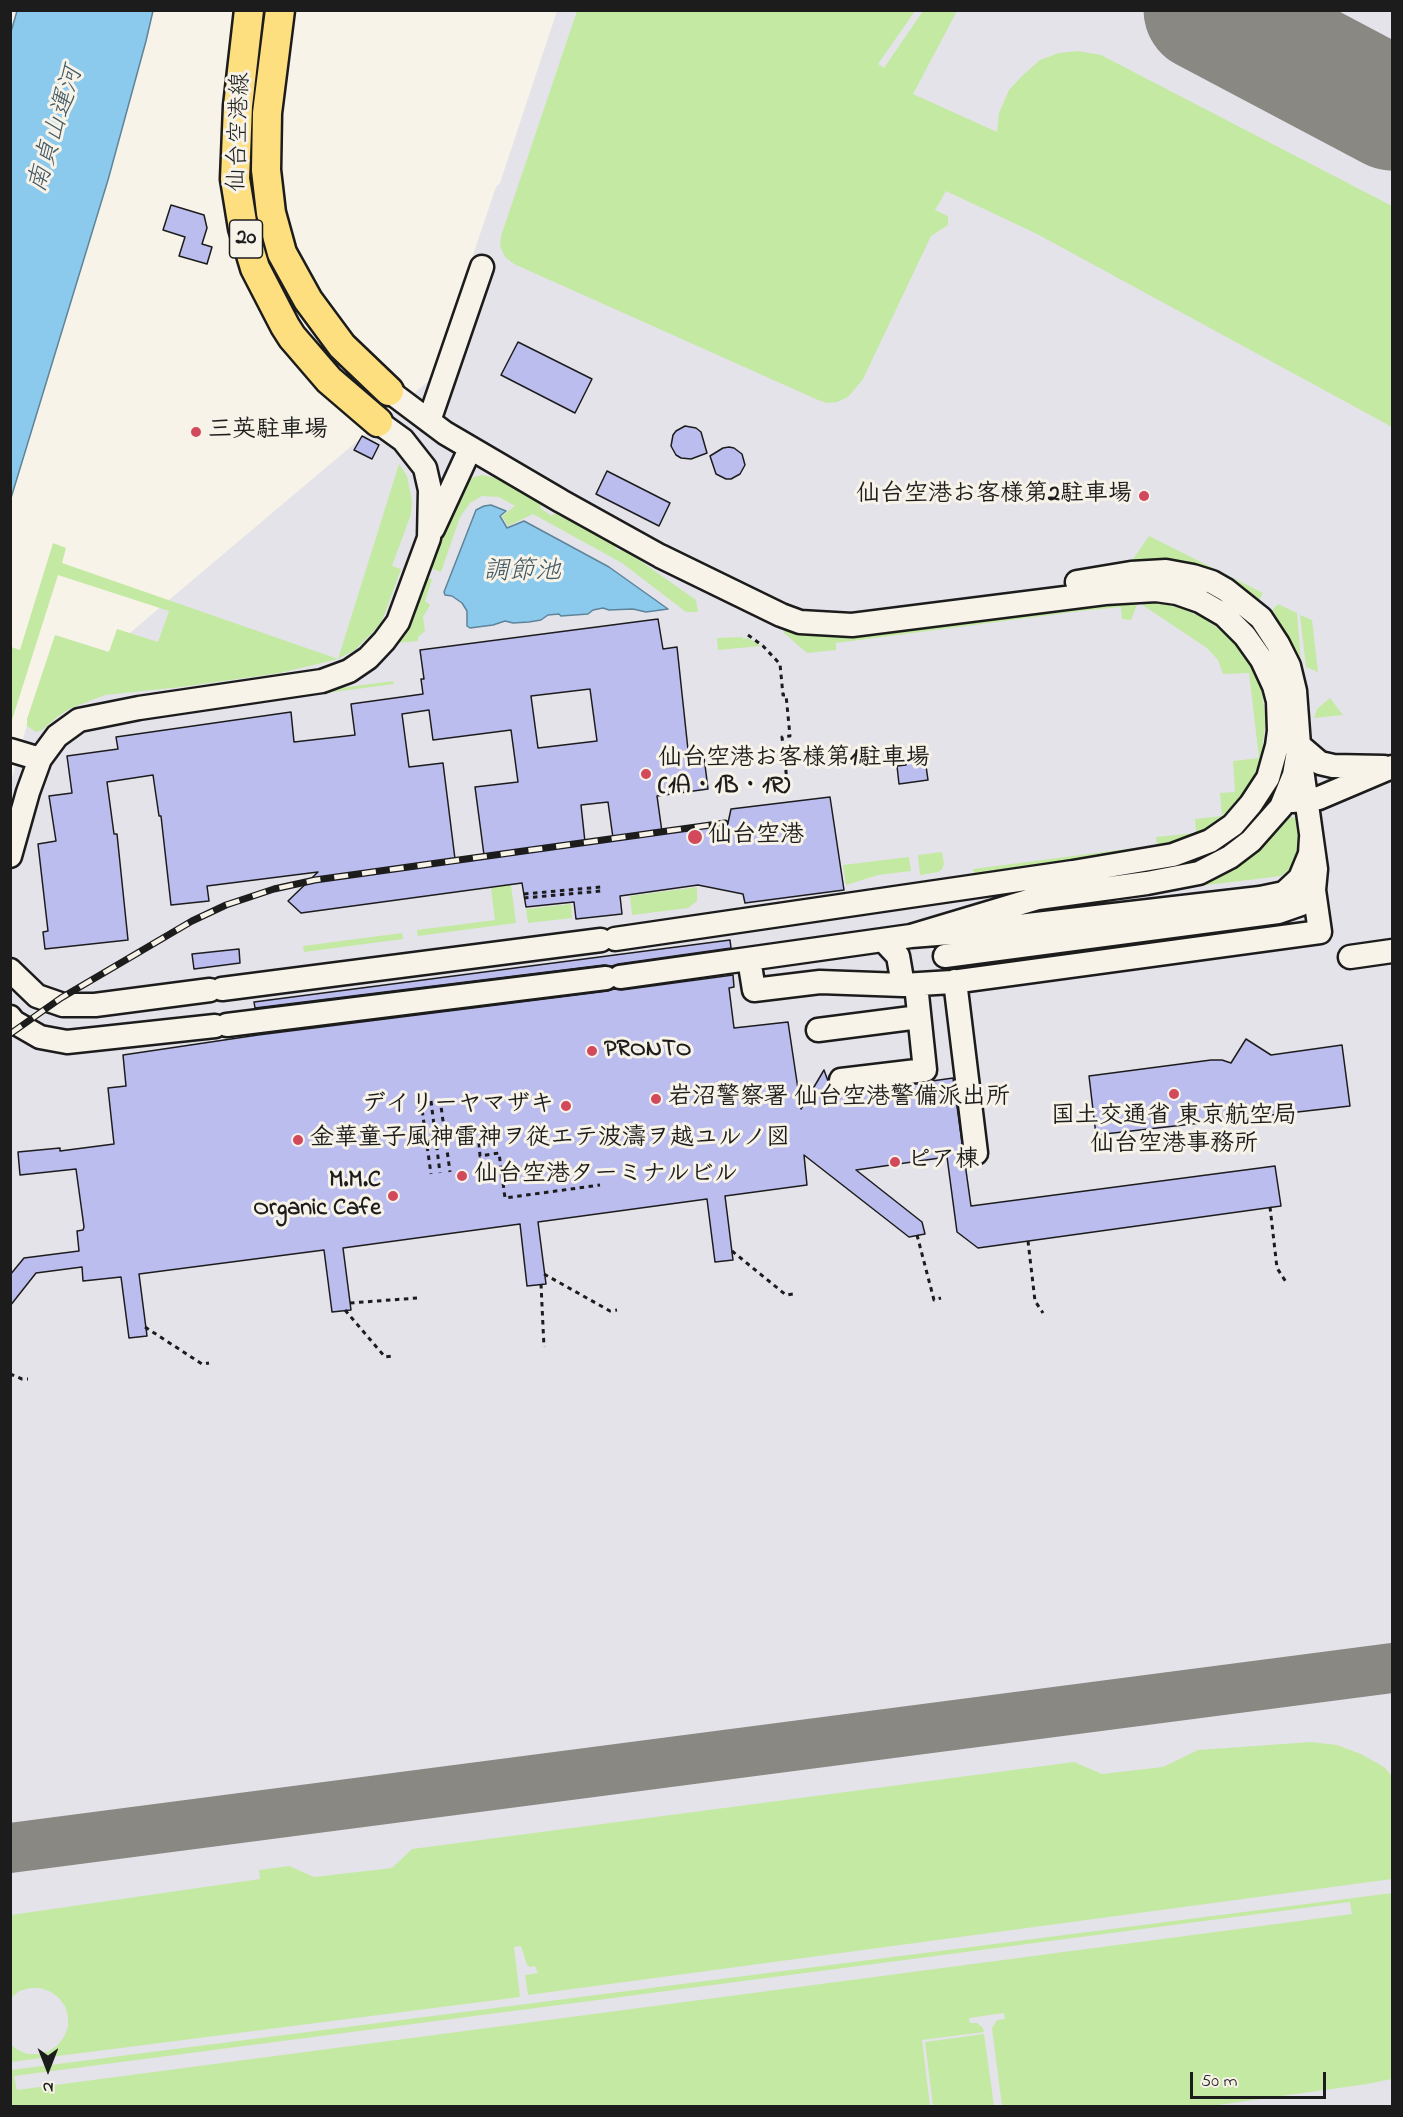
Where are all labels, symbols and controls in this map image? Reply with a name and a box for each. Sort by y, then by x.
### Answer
water label: 南貞山運河 [24,63,92,197]
street label: 仙台空港線 [225,72,257,192]
road number: 20 [230,220,262,258]
place label: 三英駐車場 [208,418,328,446]
marker: 三英駐車場 [189,425,203,439]
place label: 仙台空港お客様第2駐車場 [856,482,1132,510]
marker: 仙台空港お客様第2駐車場 [1137,489,1151,503]
water label: 調節池 [483,558,561,590]
place label: 仙台空港お客様第1駐車場 (1A・1B・1R) [658,746,930,802]
marker: 仙台空港お客様第1駐車場 (1A・1B・1R) [639,767,653,781]
place label: 仙台空港 [708,823,804,851]
marker: 仙台空港 [686,828,704,846]
place label: PRONTO [604,1037,691,1065]
marker: PRONTO [585,1044,599,1058]
place label: 岩沼警察署 仙台空港警備派出所 [668,1085,1010,1113]
marker: 国土交通省 東京航空局 仙台空港事務所 [1167,1087,1181,1101]
place label: デイリーヤマザキ [362,1092,554,1120]
marker: 岩沼警察署 仙台空港警備派出所 [649,1092,663,1106]
marker: デイリーヤマザキ [559,1099,573,1113]
place label: 国土交通省 東京航空局 仙台空港事務所 [1051,1104,1297,1160]
place label: 金華童子風神雷神ヲ従エテ波濤ヲ越ユルノ図 [310,1126,790,1154]
marker: 金華童子風神雷神ヲ従エテ波濤ヲ越ユルノ図 [291,1133,305,1147]
place label: ピア棟 [907,1148,979,1176]
marker: ピア棟 [888,1155,902,1169]
place label: 仙台空港ターミナルビル [474,1162,738,1190]
place label: M.M.C Organic Cafe [253,1168,381,1224]
marker: 仙台空港ターミナルビル [455,1169,469,1183]
marker: M.M.C Organic Cafe [386,1189,400,1203]
north arrow [18,2039,78,2099]
scale bar [1193,2060,1330,2098]
text: 50 m [1201,2069,1238,2095]
text: N [43,2075,53,2099]

